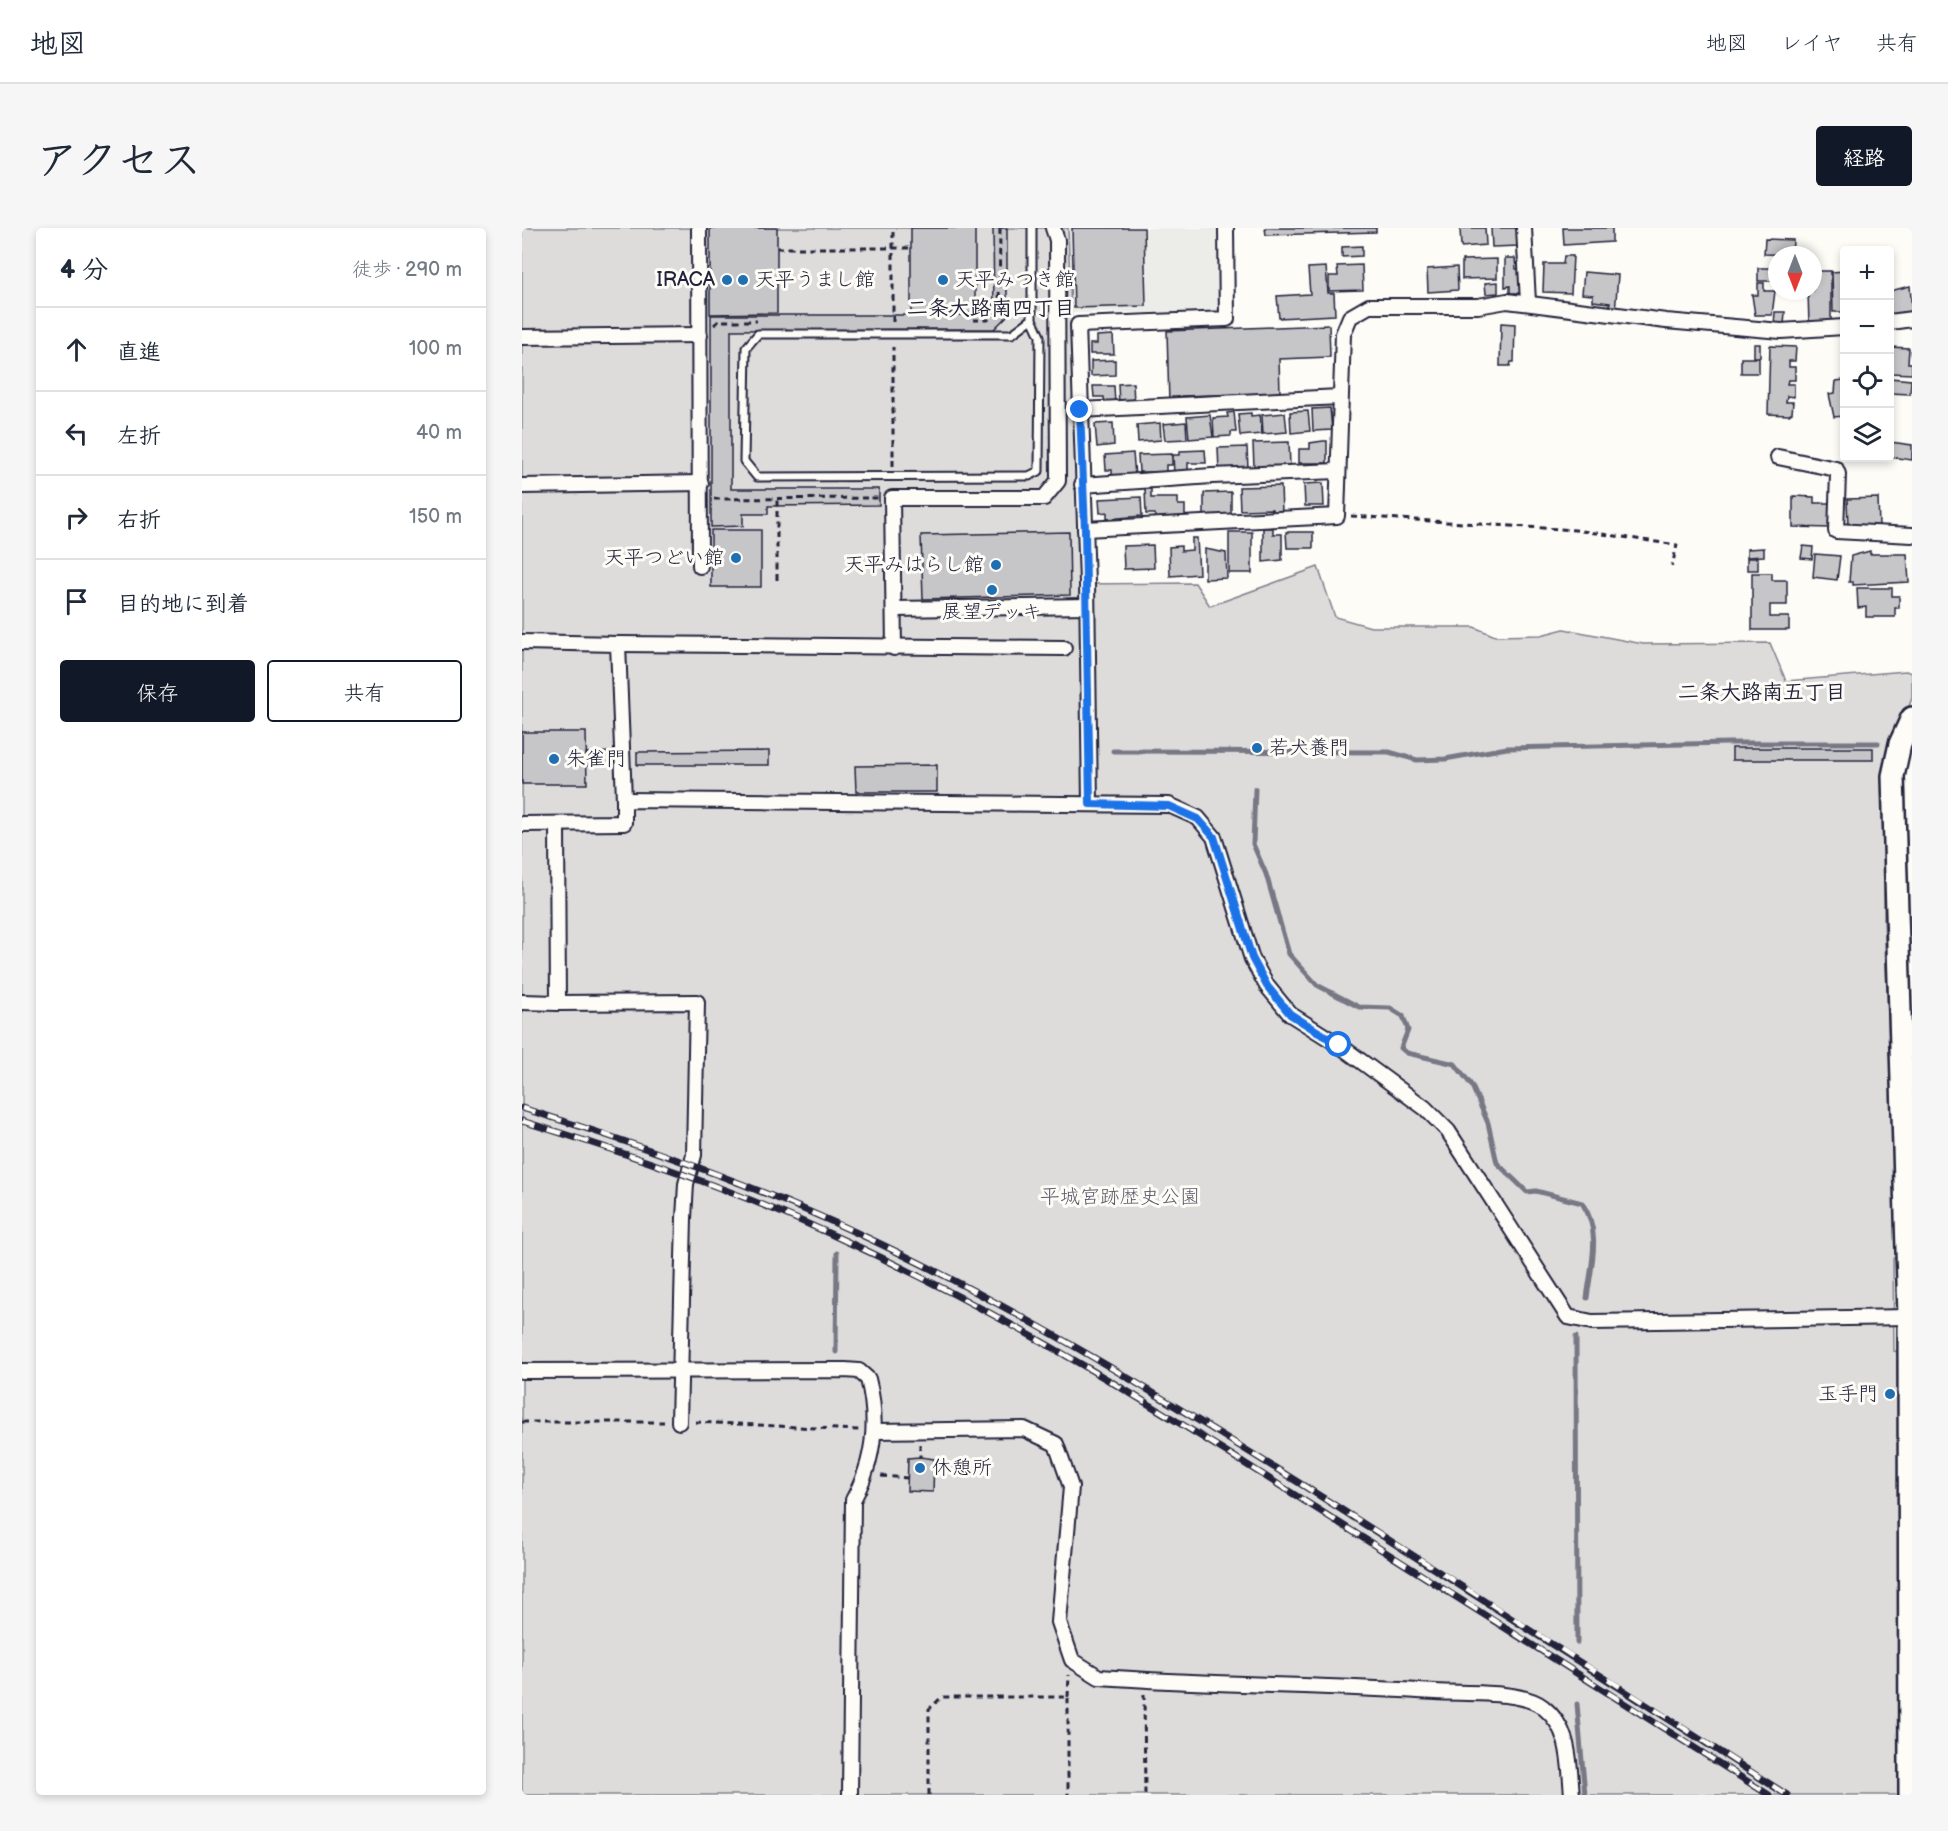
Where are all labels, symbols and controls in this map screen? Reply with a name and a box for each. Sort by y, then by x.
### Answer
text: 地図 [30,28,86,61]
text: 地図 [1706,31,1748,56]
text: レイヤ [1781,31,1843,56]
text: 共有 [1876,31,1918,56]
button: 経路 [1816,126,1912,186]
text: アクセス [36,136,201,187]
north arrow [1768,246,1822,300]
map controls [1840,246,1894,462]
button: + [1840,246,1894,300]
text: 4 分 [60,255,108,286]
text: 徒歩 · 290 m [352,258,462,282]
place label: IRACA [656,268,716,292]
place label: 天平うまし館 [755,268,875,292]
place label: 天平みつき館 [955,268,1075,292]
marker: IRACA [720,273,734,287]
marker: 天平うまし館 [736,273,750,287]
marker: 天平みつき館 [936,273,950,287]
district label: 二条大路南四丁目 [907,296,1075,321]
button: − [1840,300,1894,354]
icon: ahead [60,333,93,366]
text: 100 m [409,337,462,361]
text: 直進 [117,339,161,366]
button: locate [1840,354,1894,408]
route end [1066,396,1092,422]
button: layers [1840,408,1894,462]
icon: left [60,417,93,450]
text: 40 m [416,421,462,445]
text: 左折 [117,423,161,450]
icon: right [60,501,93,534]
text: 150 m [409,505,462,529]
text: 右折 [117,507,161,534]
place label: 天平つどい館 [604,546,724,570]
marker: 天平つどい館 [729,551,743,565]
place label: 天平みはらし館 [844,553,984,577]
marker: 天平みはらし館 [989,558,1003,572]
marker: 展望デッキ [985,583,999,597]
icon: arrive [60,585,93,618]
text: 目的地に到着 [117,591,249,618]
place label: 展望デッキ [942,600,1042,624]
button: 保存 [60,660,255,722]
button: 共有 [267,660,462,722]
district label: 二条大路南五丁目 [1678,680,1846,705]
place label: 若犬養門 [1269,736,1349,760]
marker: 若犬養門 [1250,741,1264,755]
place label: 朱雀門 [566,747,626,771]
marker: 朱雀門 [547,752,561,766]
route start [1325,1031,1351,1057]
park label: 平城宮跡歴史公園 [1040,1185,1200,1209]
place label: 玉手門 [1818,1382,1878,1406]
marker: 玉手門 [1883,1387,1897,1401]
place label: 休憩所 [932,1456,992,1480]
marker: 休憩所 [913,1461,927,1475]

